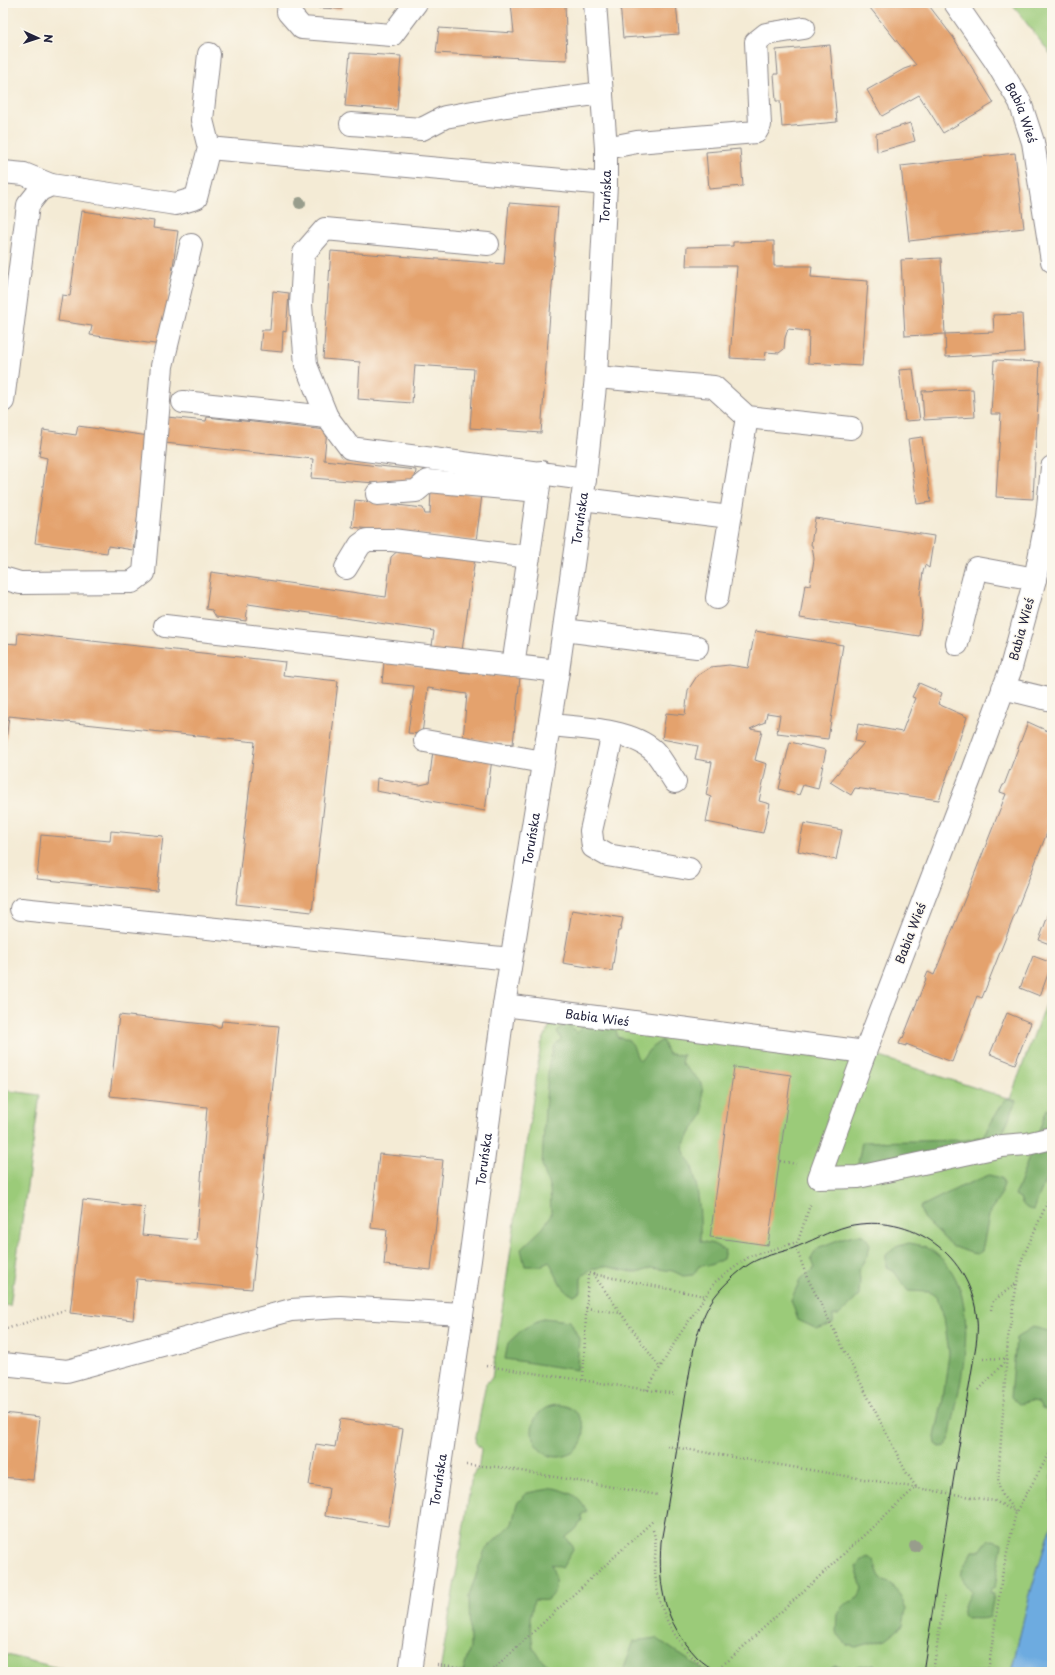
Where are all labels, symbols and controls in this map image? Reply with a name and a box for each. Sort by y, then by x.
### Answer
north arrow [18,18,58,58]
text: N [40,34,57,44]
street label: Babia Wieś [1001,79,1042,146]
street label: Toruńska [595,170,615,224]
street label: Toruńska [567,490,592,546]
street label: Babia Wieś [1004,595,1038,662]
street label: Toruńska [518,811,544,866]
street label: Babia Wieś [890,899,930,966]
street label: Babia Wieś [564,1004,631,1030]
street label: Toruńska [471,1131,496,1187]
street label: Toruńska [425,1452,451,1508]

